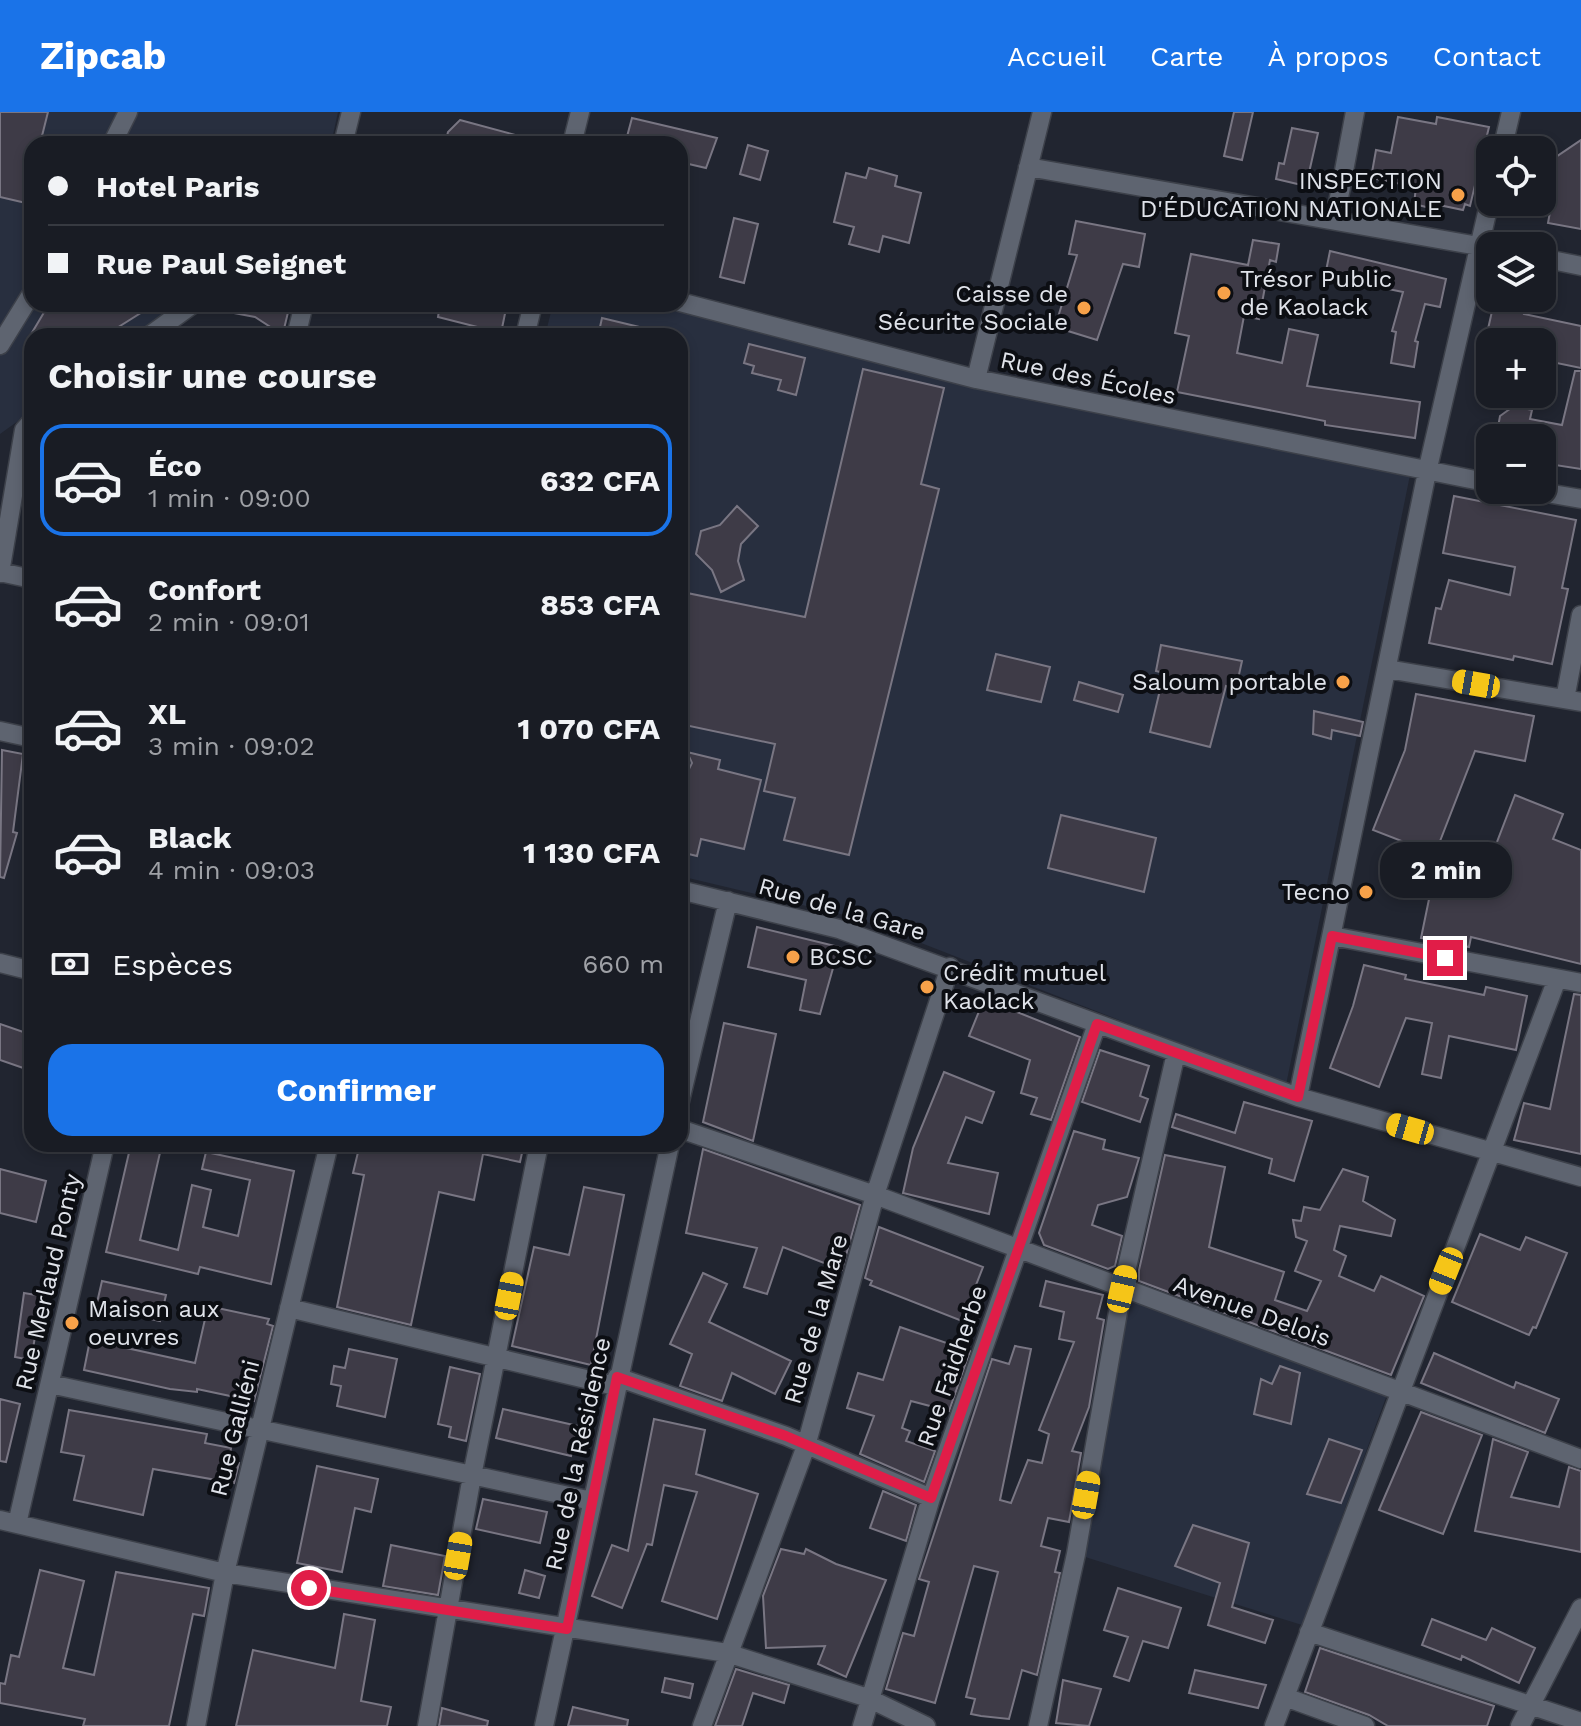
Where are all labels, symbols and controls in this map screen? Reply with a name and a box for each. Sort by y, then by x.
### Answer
text: Zipcab [40,34,166,78]
text: Accueil [1007,40,1106,73]
text: Carte [1150,40,1224,73]
text: À propos [1268,40,1389,73]
text: Contact [1433,40,1541,73]
map controls [1476,136,1556,504]
button: locate [1476,136,1556,216]
place label: INSPECTION D'ÉDUCATION NATIONALE [1140,167,1442,223]
text: Hotel Paris [96,169,260,204]
marker: INSPECTION D'ÉDUCATION NATIONALE [1449,186,1467,204]
button: layers [1476,232,1556,312]
text: Rue Paul Seignet [96,246,346,281]
place label: Trésor Public de Kaolack [1240,265,1392,321]
place label: Caisse de Sécurite Sociale [878,280,1068,336]
marker: Trésor Public de Kaolack [1215,284,1233,302]
marker: Caisse de Sécurite Sociale [1075,299,1093,317]
button: + [1476,328,1556,408]
street label: Rue des Écoles [998,346,1178,410]
text: Choisir une course [48,355,377,397]
button: − [1476,424,1556,504]
icon: car [52,444,124,516]
text: Éco [148,448,202,483]
text: 632 CFA [540,463,660,498]
text: 1 min · 09:00 [148,483,311,513]
icon: car [52,568,124,640]
text: Confort [148,572,261,607]
text: 853 CFA [540,587,660,622]
text: 2 min · 09:01 [148,607,310,637]
place label: Saloum portable [1132,668,1327,696]
car [1450,668,1502,700]
marker: Saloum portable [1334,673,1352,691]
icon: car [52,692,124,764]
text: XL [148,696,186,731]
text: 1 070 CFA [517,711,660,746]
text: 3 min · 09:02 [148,731,315,761]
icon: car [52,816,124,888]
text: Black [148,820,232,855]
text: 1 130 CFA [523,835,660,870]
callout: 2 min [1379,842,1511,898]
text: 4 min · 09:03 [148,855,315,885]
text: 2 min [1410,855,1482,885]
street label: Rue de la Gare [755,872,929,946]
place label: Tecno [1282,878,1350,906]
marker: Tecno [1357,883,1375,901]
route end [1427,940,1463,976]
icon: cash [48,942,92,986]
place label: BCSC [809,943,873,971]
text: Espèces [112,947,233,982]
marker: BCSC [784,948,802,966]
text: 660 m [583,949,664,979]
place label: Crédit mutuel Kaolack [943,959,1107,1015]
marker: Crédit mutuel Kaolack [918,978,936,996]
button: Confirmer [48,1044,664,1136]
car [1384,1111,1436,1147]
street label: Rue Merlaud Ponty [9,1170,87,1393]
street label: Rue de la Mare [778,1231,854,1407]
car [1426,1244,1466,1298]
car [1105,1263,1139,1315]
car [493,1270,525,1322]
street label: Avenue Delois [1170,1270,1334,1352]
street label: Rue Faidherbe [911,1282,993,1450]
place label: Maison aux oeuvres [88,1295,220,1351]
marker: Maison aux oeuvres [63,1314,81,1332]
street label: Rue de la Résidence [540,1335,616,1573]
street label: Rue Galliéni [205,1357,265,1499]
car [1070,1469,1102,1521]
car [442,1530,474,1582]
route start [291,1570,327,1606]

